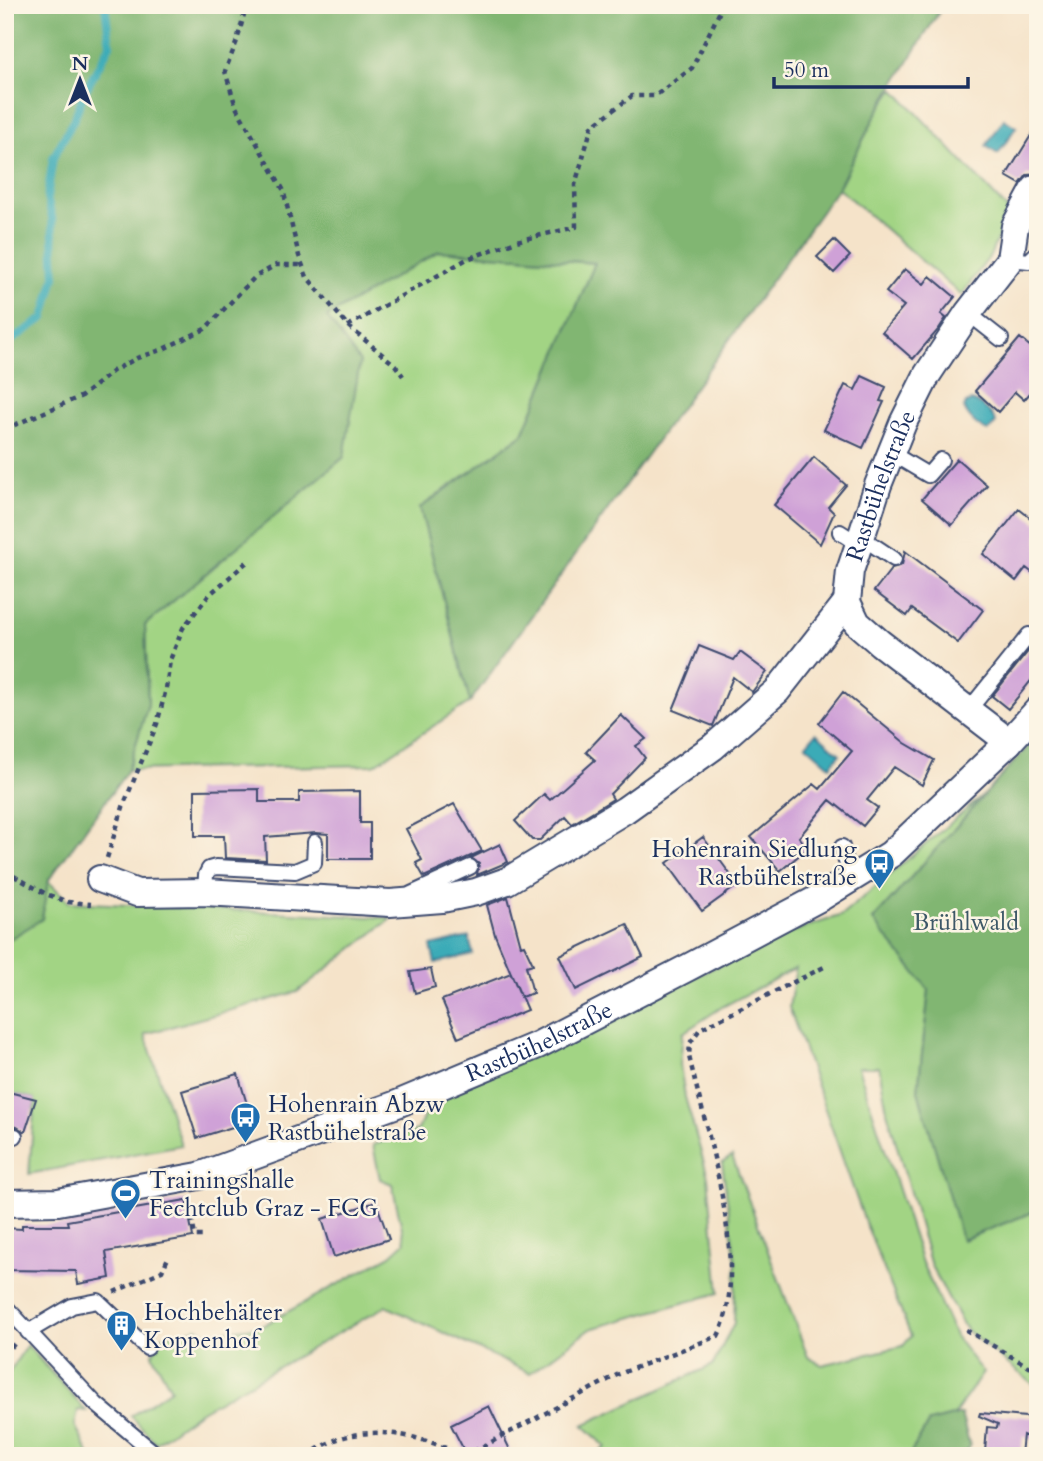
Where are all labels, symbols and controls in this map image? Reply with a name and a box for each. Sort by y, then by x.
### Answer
north arrow [46,46,116,116]
scale bar [774,46,968,90]
text: N [72,51,89,77]
text: 50 m [784,56,829,85]
street label: Rastbühelstraße [838,404,923,566]
place label: Hohenrain Siedlung Rastbühelstraße [651,833,858,894]
bus stop icon: Hohenrain Siedlung Rastbühelstraße [863,846,897,890]
park label: Brühlwald [913,906,1019,939]
street label: Rastbühelstraße [460,993,618,1090]
place label: Hohenrain Abzw Rastbühelstraße [268,1088,445,1149]
bus stop icon: Hohenrain Abzw Rastbühelstraße [228,1101,262,1145]
place label: Trainingshalle Fechtclub Graz - FCG [149,1164,378,1225]
sports icon: Trainingshalle Fechtclub Graz - FCG [109,1177,143,1221]
place label: Hochbehälter Koppenhof [144,1296,282,1357]
building icon: Hochbehälter Koppenhof [104,1309,138,1353]

